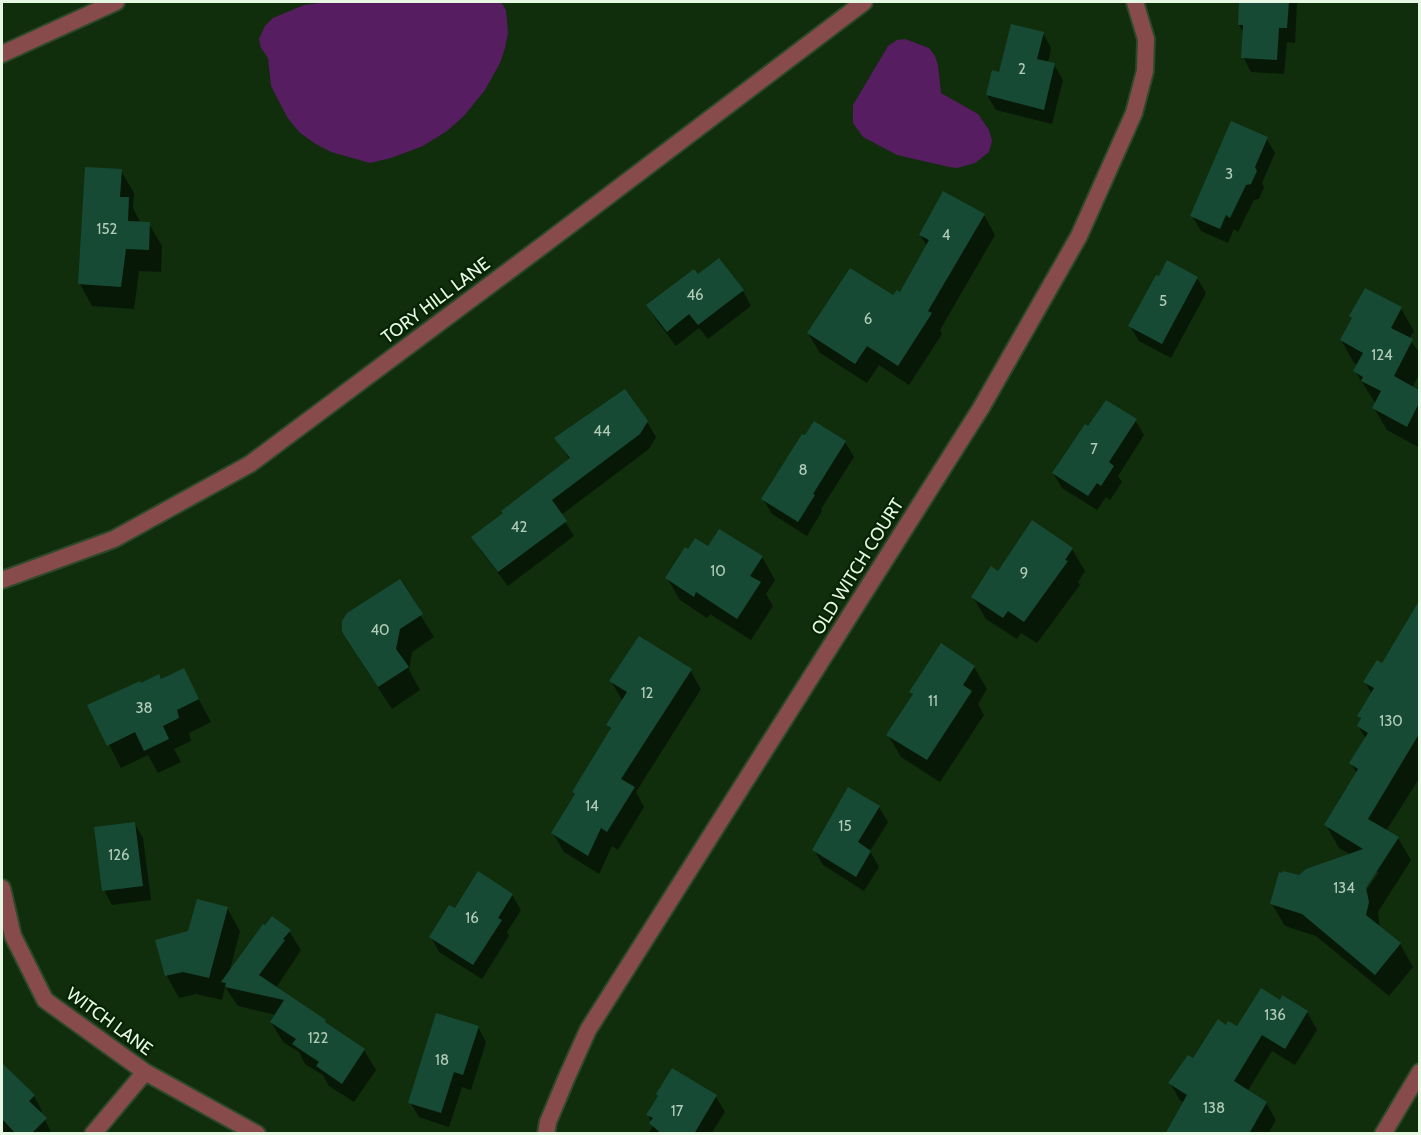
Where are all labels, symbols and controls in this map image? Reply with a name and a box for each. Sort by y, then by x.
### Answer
house number: 2 [1018,61,1026,79]
house number: 3 [1225,166,1233,184]
house number: 152 [97,221,117,239]
house number: 4 [942,227,950,245]
street label: TORY HILL LANE [378,253,494,349]
house number: 46 [686,287,704,305]
house number: 5 [1159,293,1167,311]
house number: 6 [864,311,872,329]
house number: 124 [1371,347,1393,365]
house number: 44 [593,423,611,441]
house number: 7 [1090,441,1098,459]
house number: 8 [798,462,808,480]
street label: OLD WITCH COURT [807,495,909,639]
house number: 42 [511,519,527,537]
house number: 10 [710,563,726,581]
house number: 9 [1020,565,1028,583]
house number: 40 [370,622,390,640]
house number: 12 [641,685,653,703]
house number: 11 [928,693,938,711]
house number: 38 [135,700,153,718]
house number: 130 [1379,713,1403,731]
house number: 14 [585,798,599,816]
house number: 15 [838,818,852,836]
house number: 126 [108,847,130,865]
house number: 134 [1333,880,1355,898]
house number: 16 [465,910,479,928]
street label: WITCH LANE [62,983,156,1061]
house number: 136 [1264,1007,1286,1025]
house number: 122 [308,1030,328,1048]
house number: 18 [435,1052,449,1070]
house number: 138 [1203,1100,1225,1118]
house number: 17 [671,1103,683,1121]

